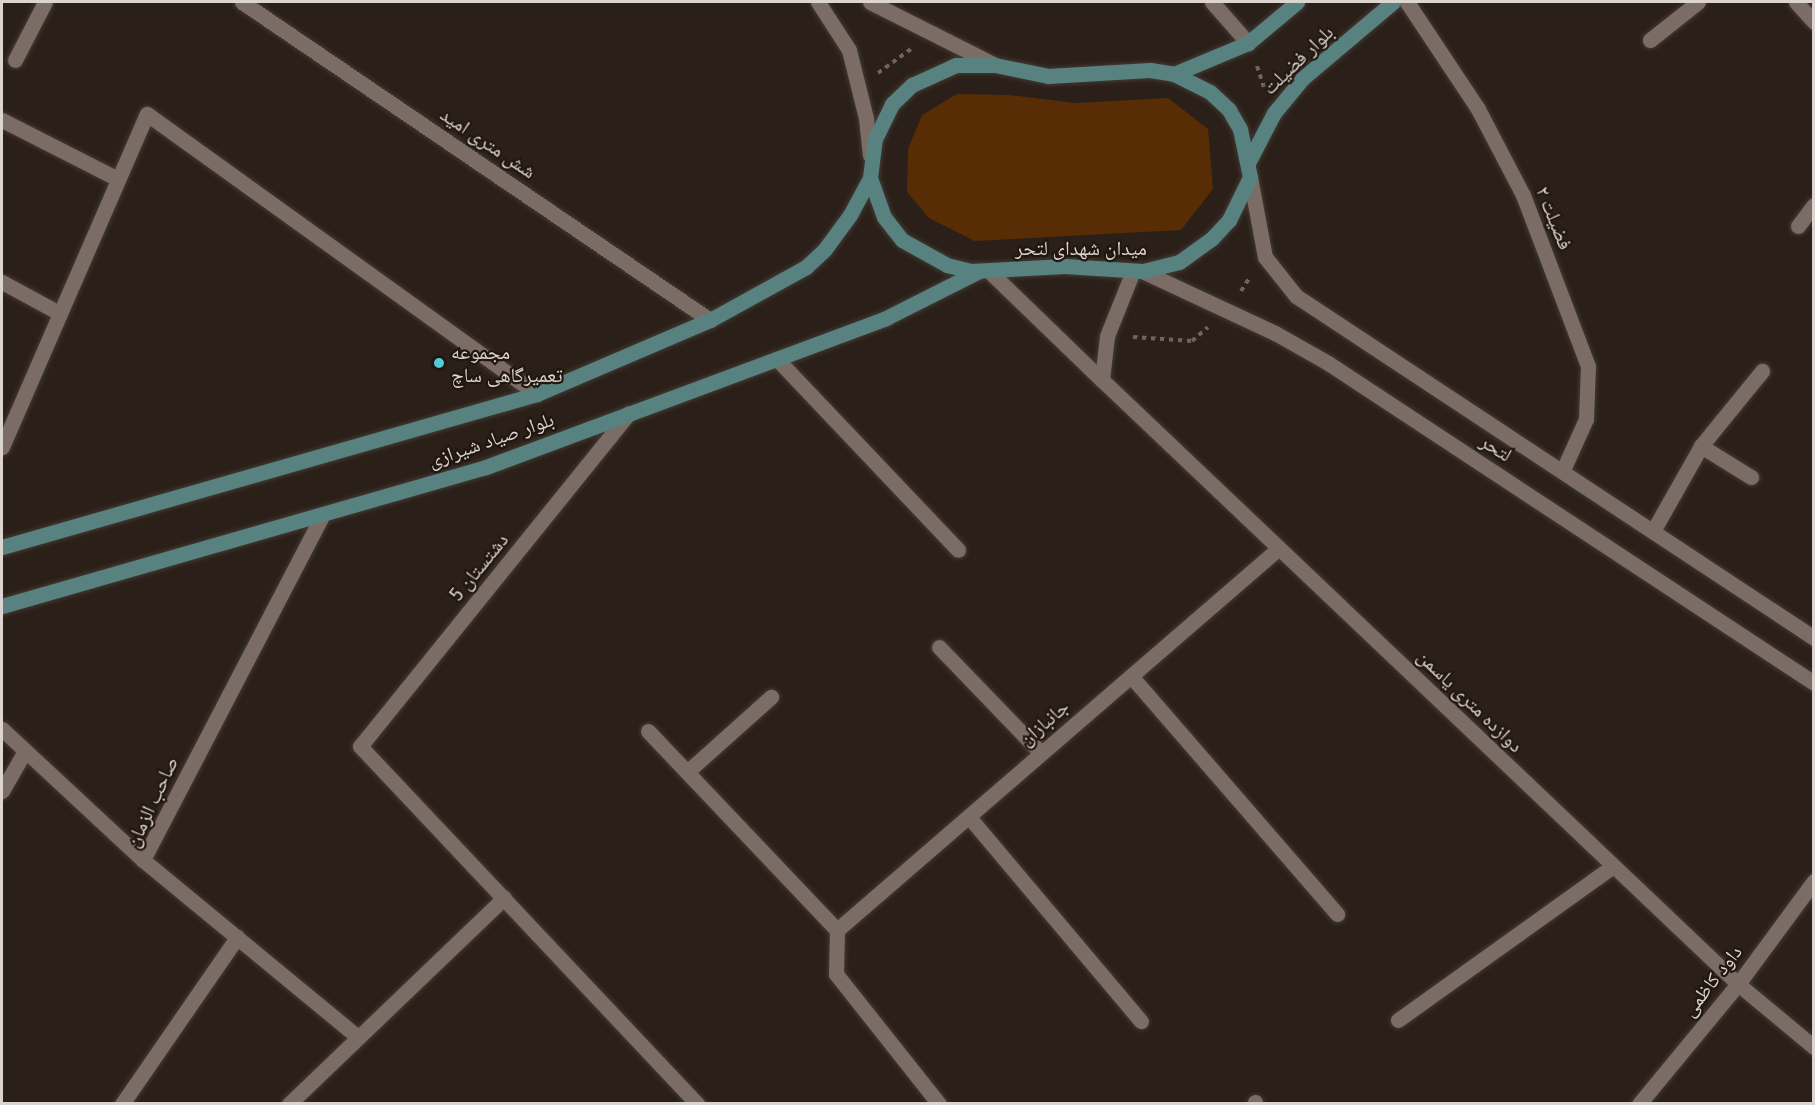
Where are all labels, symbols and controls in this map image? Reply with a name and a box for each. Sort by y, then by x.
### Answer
street label: بلوار فضیلت [1258,20,1338,100]
street label: شش متری امید [436,102,540,184]
street label: فضیلت ۲ [1530,183,1578,253]
street label: میدان شهدای لتحر [1015,236,1147,260]
place label: مجموعه تعمیرگاهی ساچ [451,340,563,387]
marker: مجموعه تعمیرگاهی ساچ [432,356,446,370]
street label: بلوار صیاد شیرازی [425,407,557,473]
street label: لتحر [1476,429,1516,467]
street label: دشتستان 5 [445,528,513,606]
street label: دوازده متری یاسمن [1412,645,1528,757]
street label: جانبازان [1014,695,1074,751]
street label: صاحب الزمان [121,753,183,851]
street label: داود کاظمی [1677,941,1747,1021]

